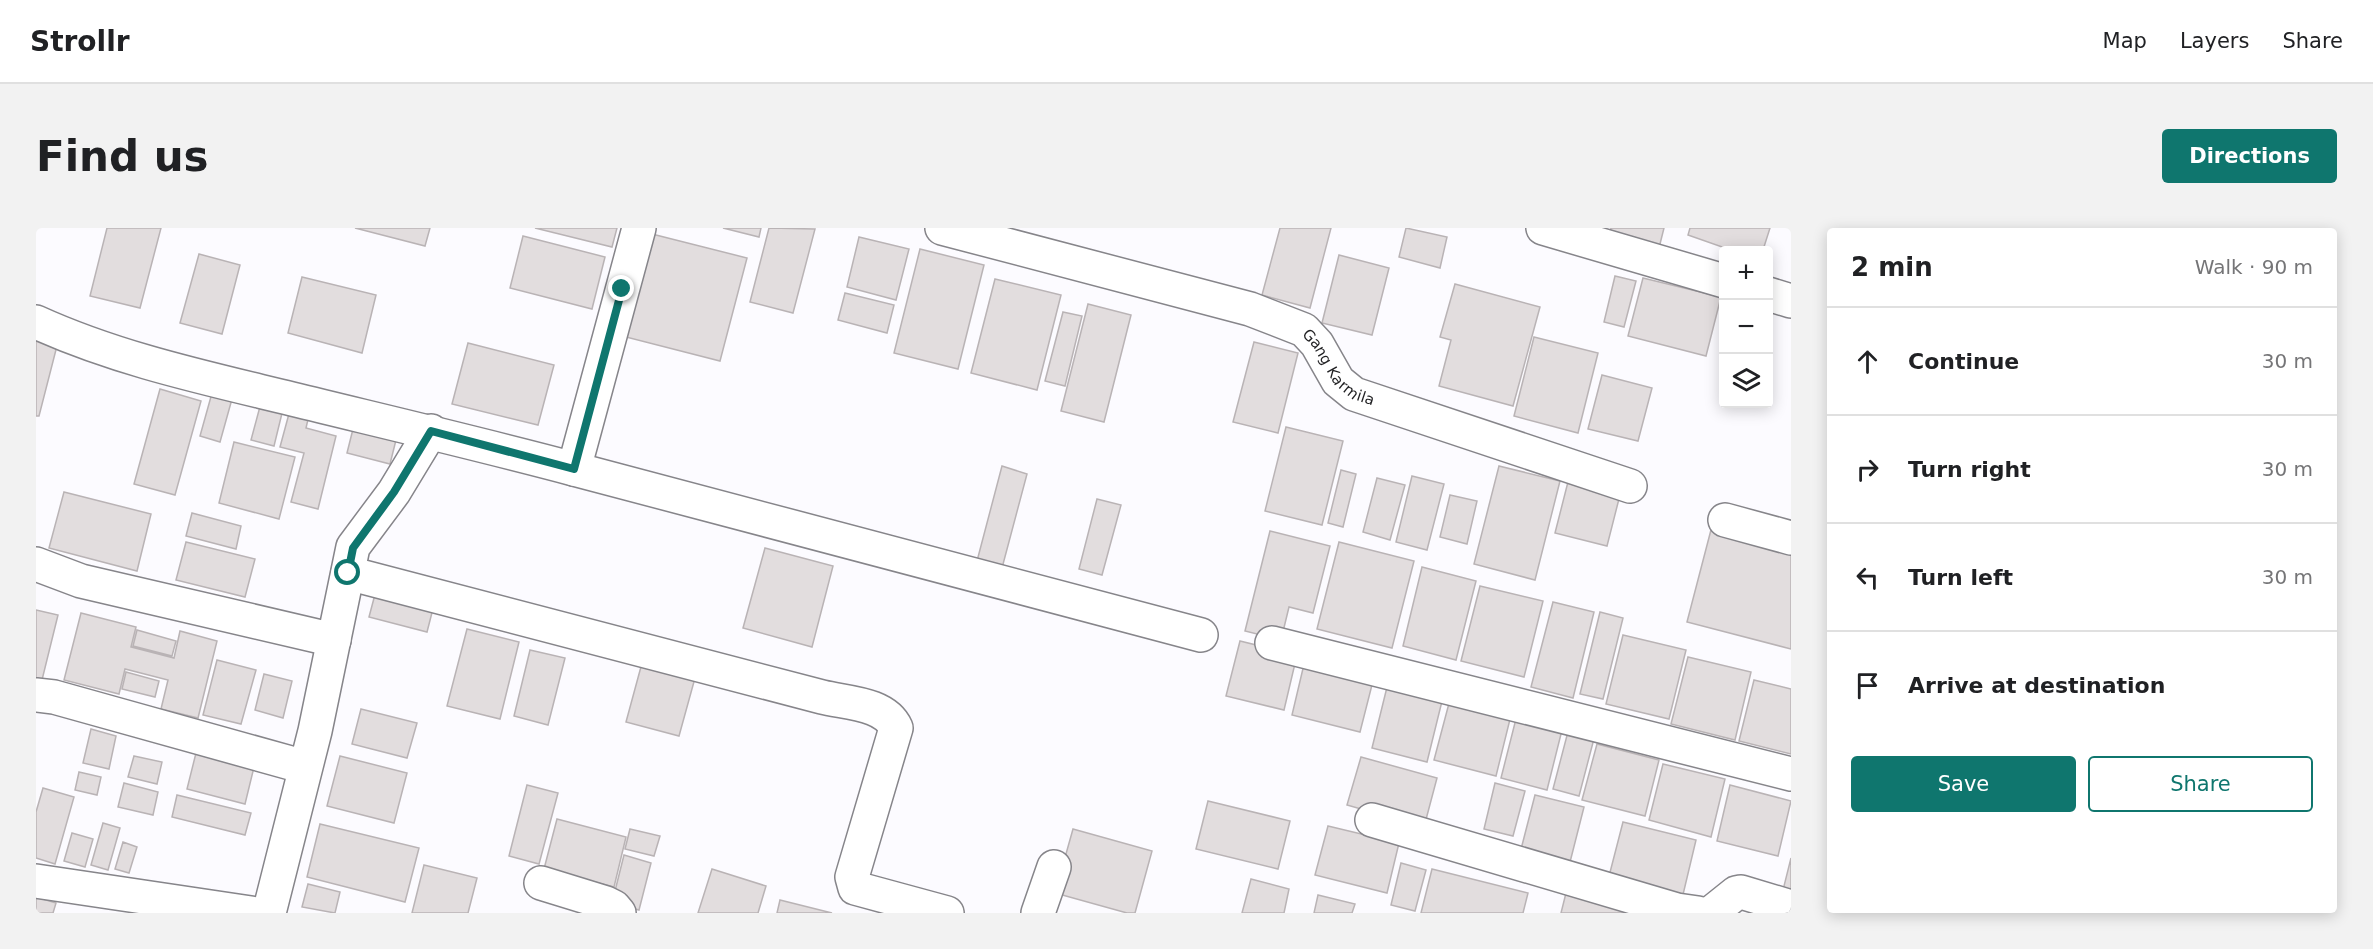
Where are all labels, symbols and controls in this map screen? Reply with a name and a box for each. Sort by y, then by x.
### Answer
text: Strollr [30,25,130,58]
text: Map [2103,29,2147,53]
text: Layers [2180,29,2249,53]
text: Share [2282,29,2343,53]
button: Directions [2162,129,2337,183]
text: Find us [36,132,209,181]
map controls [1719,246,1773,408]
button: + [1719,246,1773,300]
text: 2 min [1851,252,1933,282]
text: Walk · 90 m [2195,255,2313,279]
route end [608,275,634,301]
button: − [1719,300,1773,354]
street label: Gang Karmila [1299,325,1377,409]
icon: ahead [1851,345,1884,378]
text: Continue [1908,349,2019,374]
text: 30 m [2262,349,2313,373]
button: layers [1719,354,1773,408]
icon: right [1851,453,1884,486]
text: Turn right [1908,457,2031,482]
text: 30 m [2262,457,2313,481]
route start [334,559,360,585]
icon: left [1851,561,1884,594]
text: Turn left [1908,565,2013,590]
text: 30 m [2262,565,2313,589]
icon: arrive [1851,669,1884,702]
text: Arrive at destination [1908,673,2165,698]
button: Save [1851,756,2076,812]
button: Share [2088,756,2313,812]

